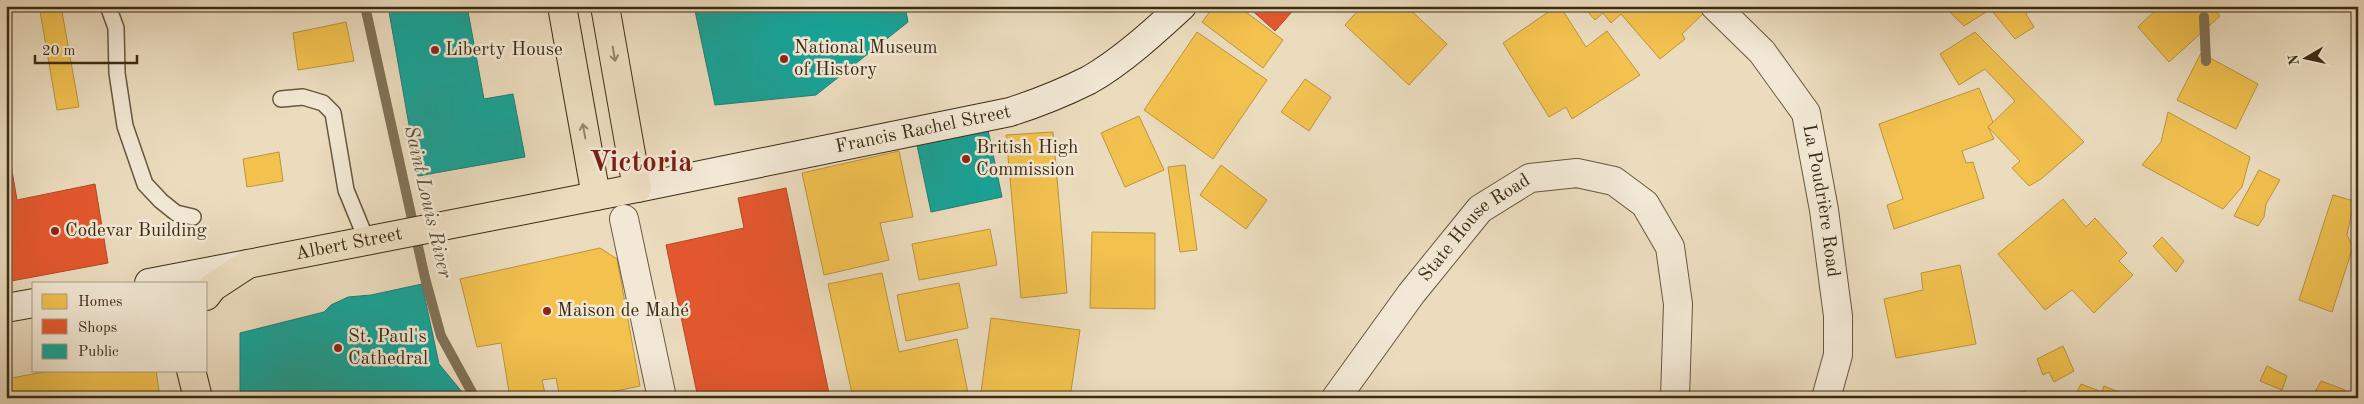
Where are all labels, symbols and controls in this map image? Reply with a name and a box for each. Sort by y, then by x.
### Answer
scale bar [35,32,138,64]
north arrow [2282,32,2332,82]
place label: National Museum of History [794,39,938,80]
place label: Liberty House [445,41,563,60]
text: 20 m [42,44,76,59]
marker: Liberty House [429,44,441,56]
one-way arrow [610,46,619,62]
marker: National Museum of History [778,53,790,65]
text: N [2286,53,2302,66]
street label: Francis Rachel Street [834,103,1013,157]
one-way arrow [578,123,588,139]
street label: La Poudrière Road [1799,123,1842,279]
water label: Saint Louis River [400,124,454,280]
place label: British High Commission [976,139,1078,180]
district label: Victoria [589,149,693,178]
marker: British High Commission [960,153,972,165]
street label: State House Road [1416,171,1534,285]
place label: Codevar Building [65,222,208,241]
marker: Codevar Building [49,225,61,237]
street label: Albert Street [294,225,404,264]
legend [32,282,208,372]
text: Homes [78,295,123,310]
place label: Maison de Mahé [557,302,689,321]
marker: Maison de Mahé [541,305,553,317]
text: Shops [78,321,117,336]
place label: St. Paul's Cathedral [348,328,428,369]
marker: St. Paul's Cathedral [332,342,344,354]
text: Public [78,345,119,360]

